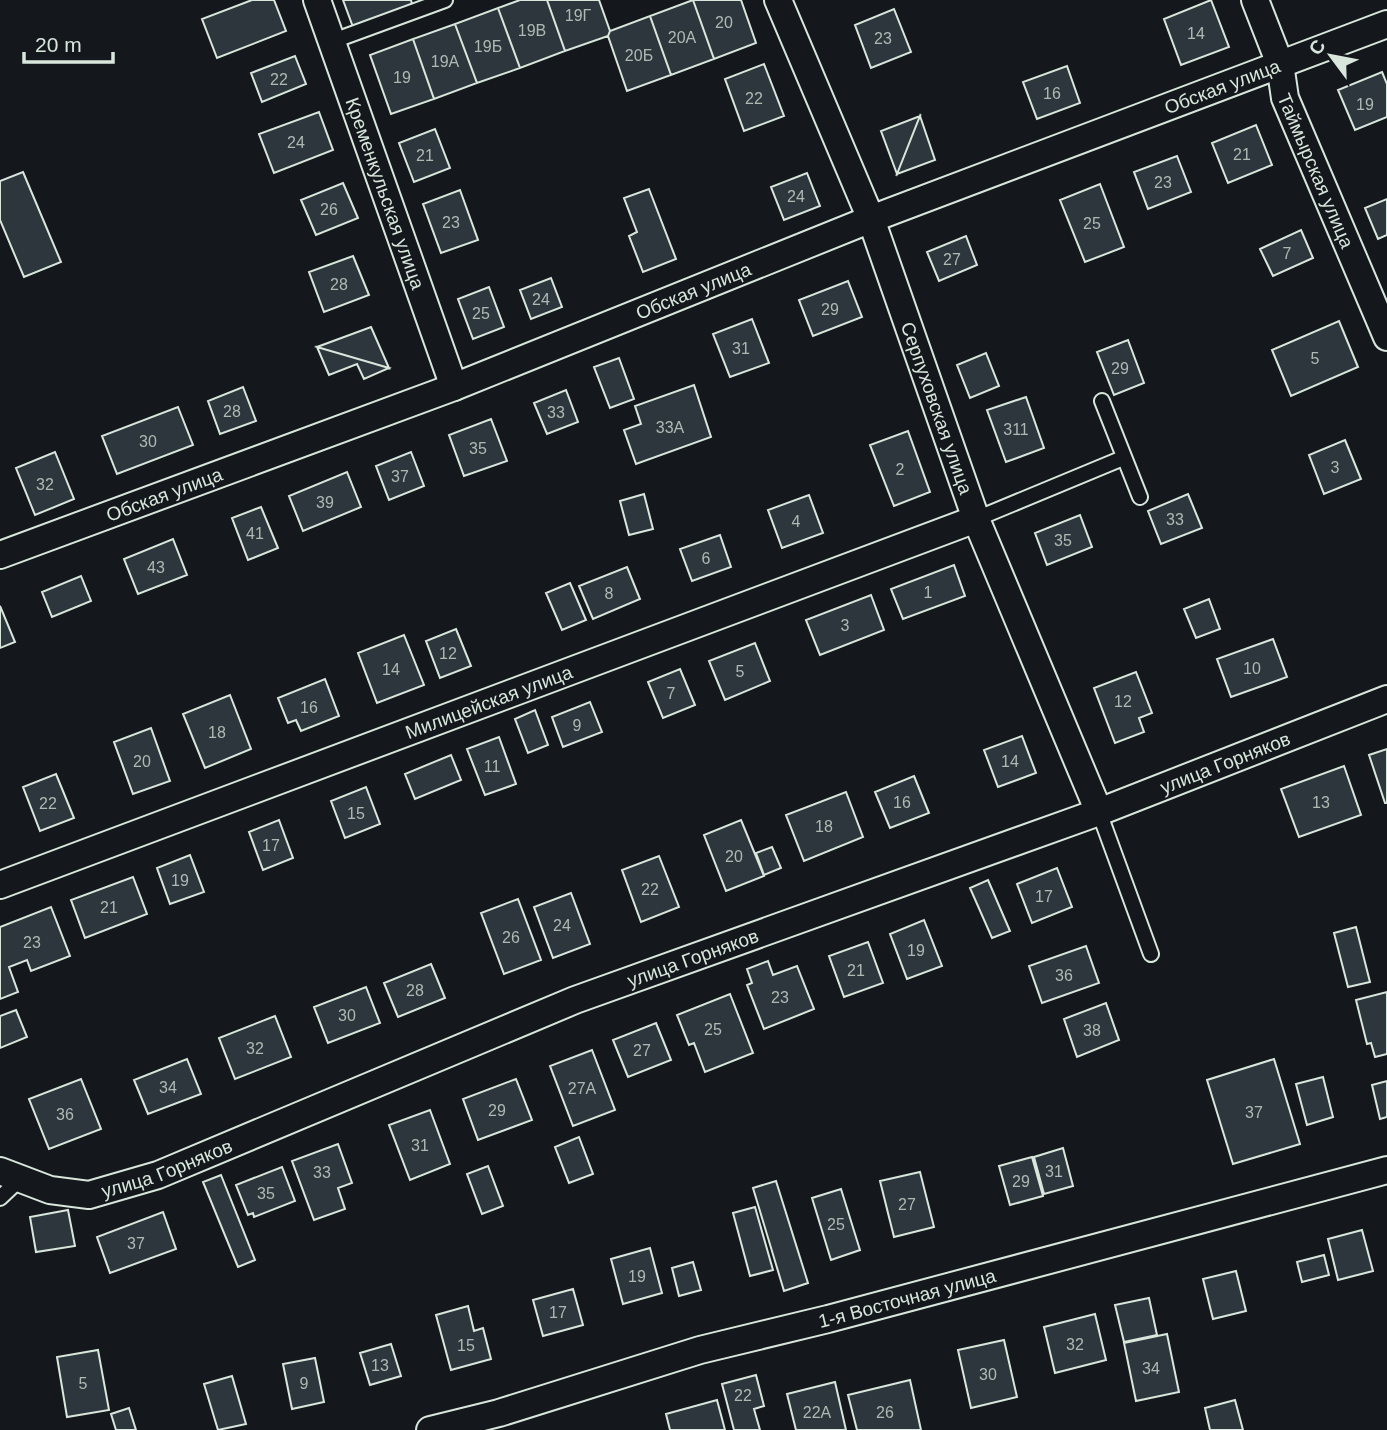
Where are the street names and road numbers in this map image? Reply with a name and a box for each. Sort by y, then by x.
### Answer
street label: Обская улица [1161,55,1283,118]
street label: Таймырская улица [1274,90,1358,251]
street label: Кременкульская улица [342,95,429,292]
street label: Обская улица [633,258,754,323]
street label: Серпуховская улица [897,319,977,497]
street label: Обская улица [103,463,225,525]
street label: Милицейская улица [402,661,576,743]
street label: улица Горняков [1157,728,1293,797]
street label: улица Горняков [624,925,761,991]
street label: улица Горняков [99,1135,235,1201]
street label: 1-я Восточная улица [816,1264,998,1332]

